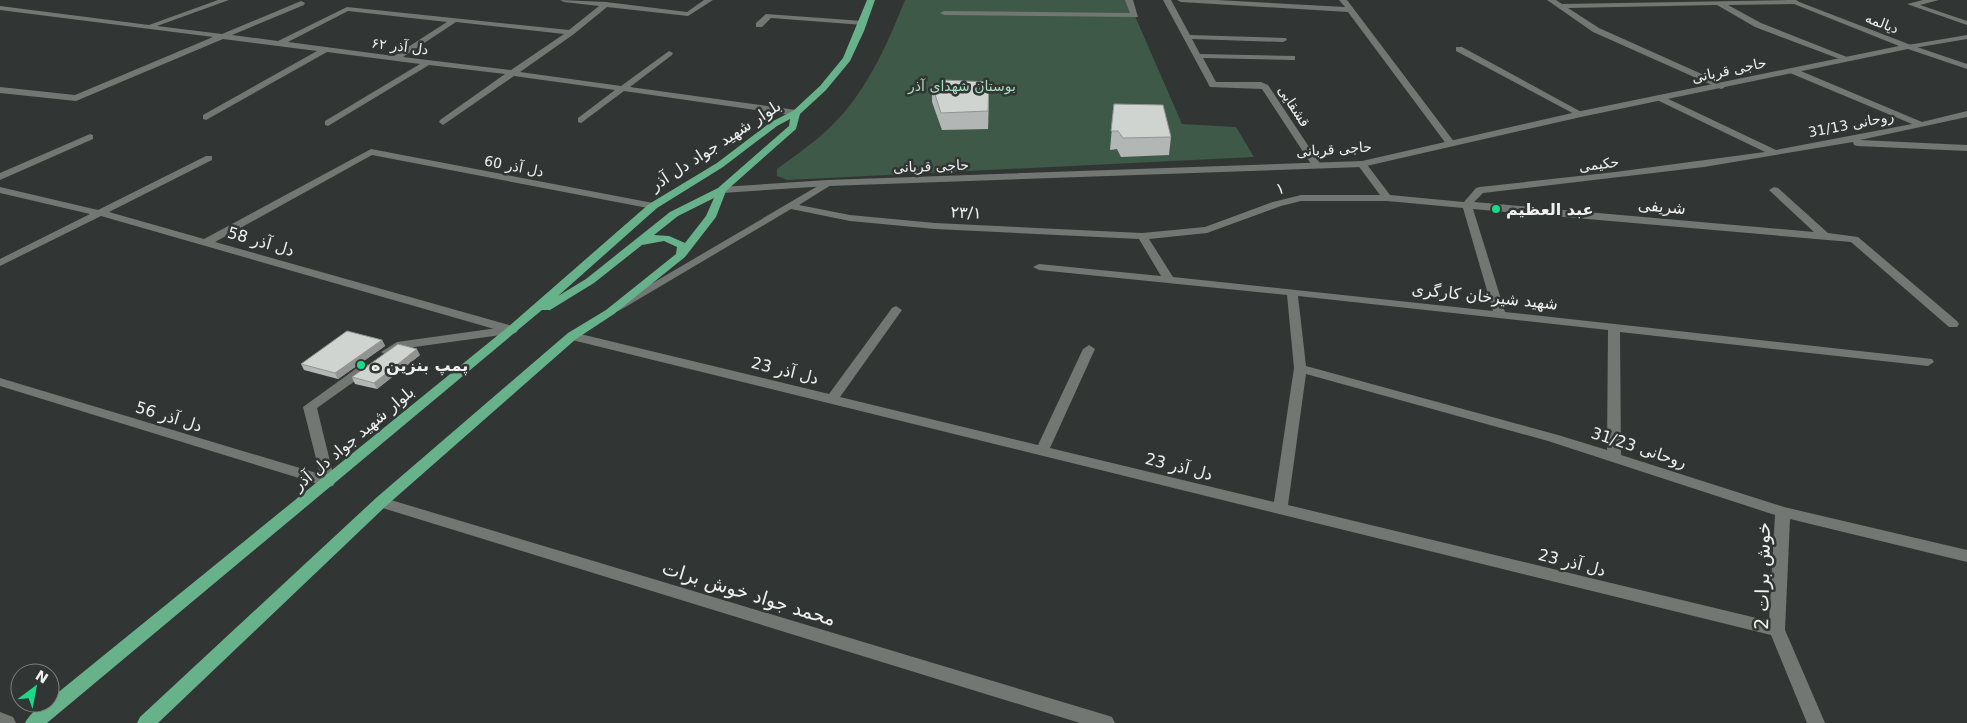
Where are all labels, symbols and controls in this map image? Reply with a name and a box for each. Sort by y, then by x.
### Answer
street label: دیالمه [1863,9,1901,37]
street label: دل آذر ۶۲ [370,35,429,58]
street label: حاجی قربانی [1690,54,1768,87]
park label: بوستان شهدای آذر [907,78,1016,95]
street label: قشقایی [1275,82,1313,130]
street label: بلوار شهید جواد دل آذر [645,96,785,196]
street label: روحانی 31/13 [1807,108,1895,141]
street label: حاجی قربانی [1296,138,1372,161]
street label: دل آذر 60 [483,152,545,181]
street label: حکیمی [1578,154,1620,174]
street label: حاجی قربانی [893,157,969,176]
street label: ۱ [1274,178,1287,199]
street label: شریفی [1637,195,1687,219]
place label: عبد العظيم [1506,200,1593,219]
street label: ۲۳/۱ [950,202,982,223]
marker: عبد العظيم [1490,203,1502,215]
street label: دل آذر 58 [225,223,296,261]
street label: شهید شیرخان کارگری [1411,279,1559,315]
street label: دل آذر 23 [749,353,820,389]
place label: پمپ بنزین ه [371,356,468,376]
marker: پمپ بنزین ه [355,359,367,371]
street label: بلوار شهید جواد دل آذر [288,382,418,496]
street label: دل آذر 56 [133,397,204,437]
street label: روحانی 31/23 [1588,423,1689,473]
street label: دل آذر 23 [1143,449,1214,485]
street label: خوش برات 2 [1750,522,1775,630]
street label: دل آذر 23 [1536,545,1607,581]
street label: محمد جواد خوش برات [659,556,839,631]
north arrow [10,663,60,713]
text: N [33,667,51,687]

